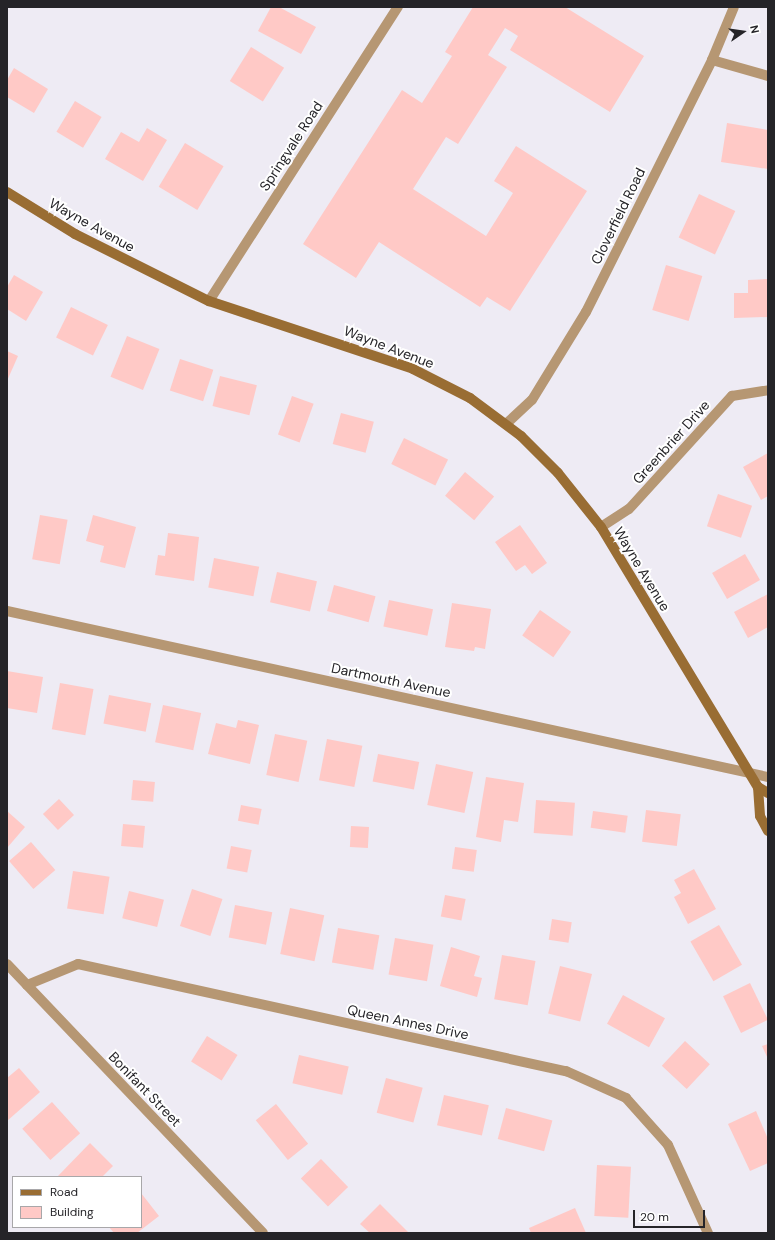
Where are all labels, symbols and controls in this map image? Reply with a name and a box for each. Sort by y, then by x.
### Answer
north arrow [723,12,763,52]
text: N [747,24,762,35]
street label: Springvale Road [256,98,326,194]
street label: Cloverfield Road [587,165,649,267]
street label: Wayne Avenue [46,195,138,255]
street label: Wayne Avenue [341,322,437,372]
street label: Greenbrier Drive [629,397,713,487]
street label: Wayne Avenue [610,524,674,614]
street label: Dartmouth Avenue [330,659,452,701]
street label: Queen Annes Drive [346,1001,470,1043]
street label: Bonifant Street [105,1048,185,1130]
legend [12,1176,142,1228]
text: Road [50,1184,78,1200]
scale bar [635,1202,707,1228]
text: Building [50,1204,94,1220]
text: 20 m [640,1209,669,1225]

